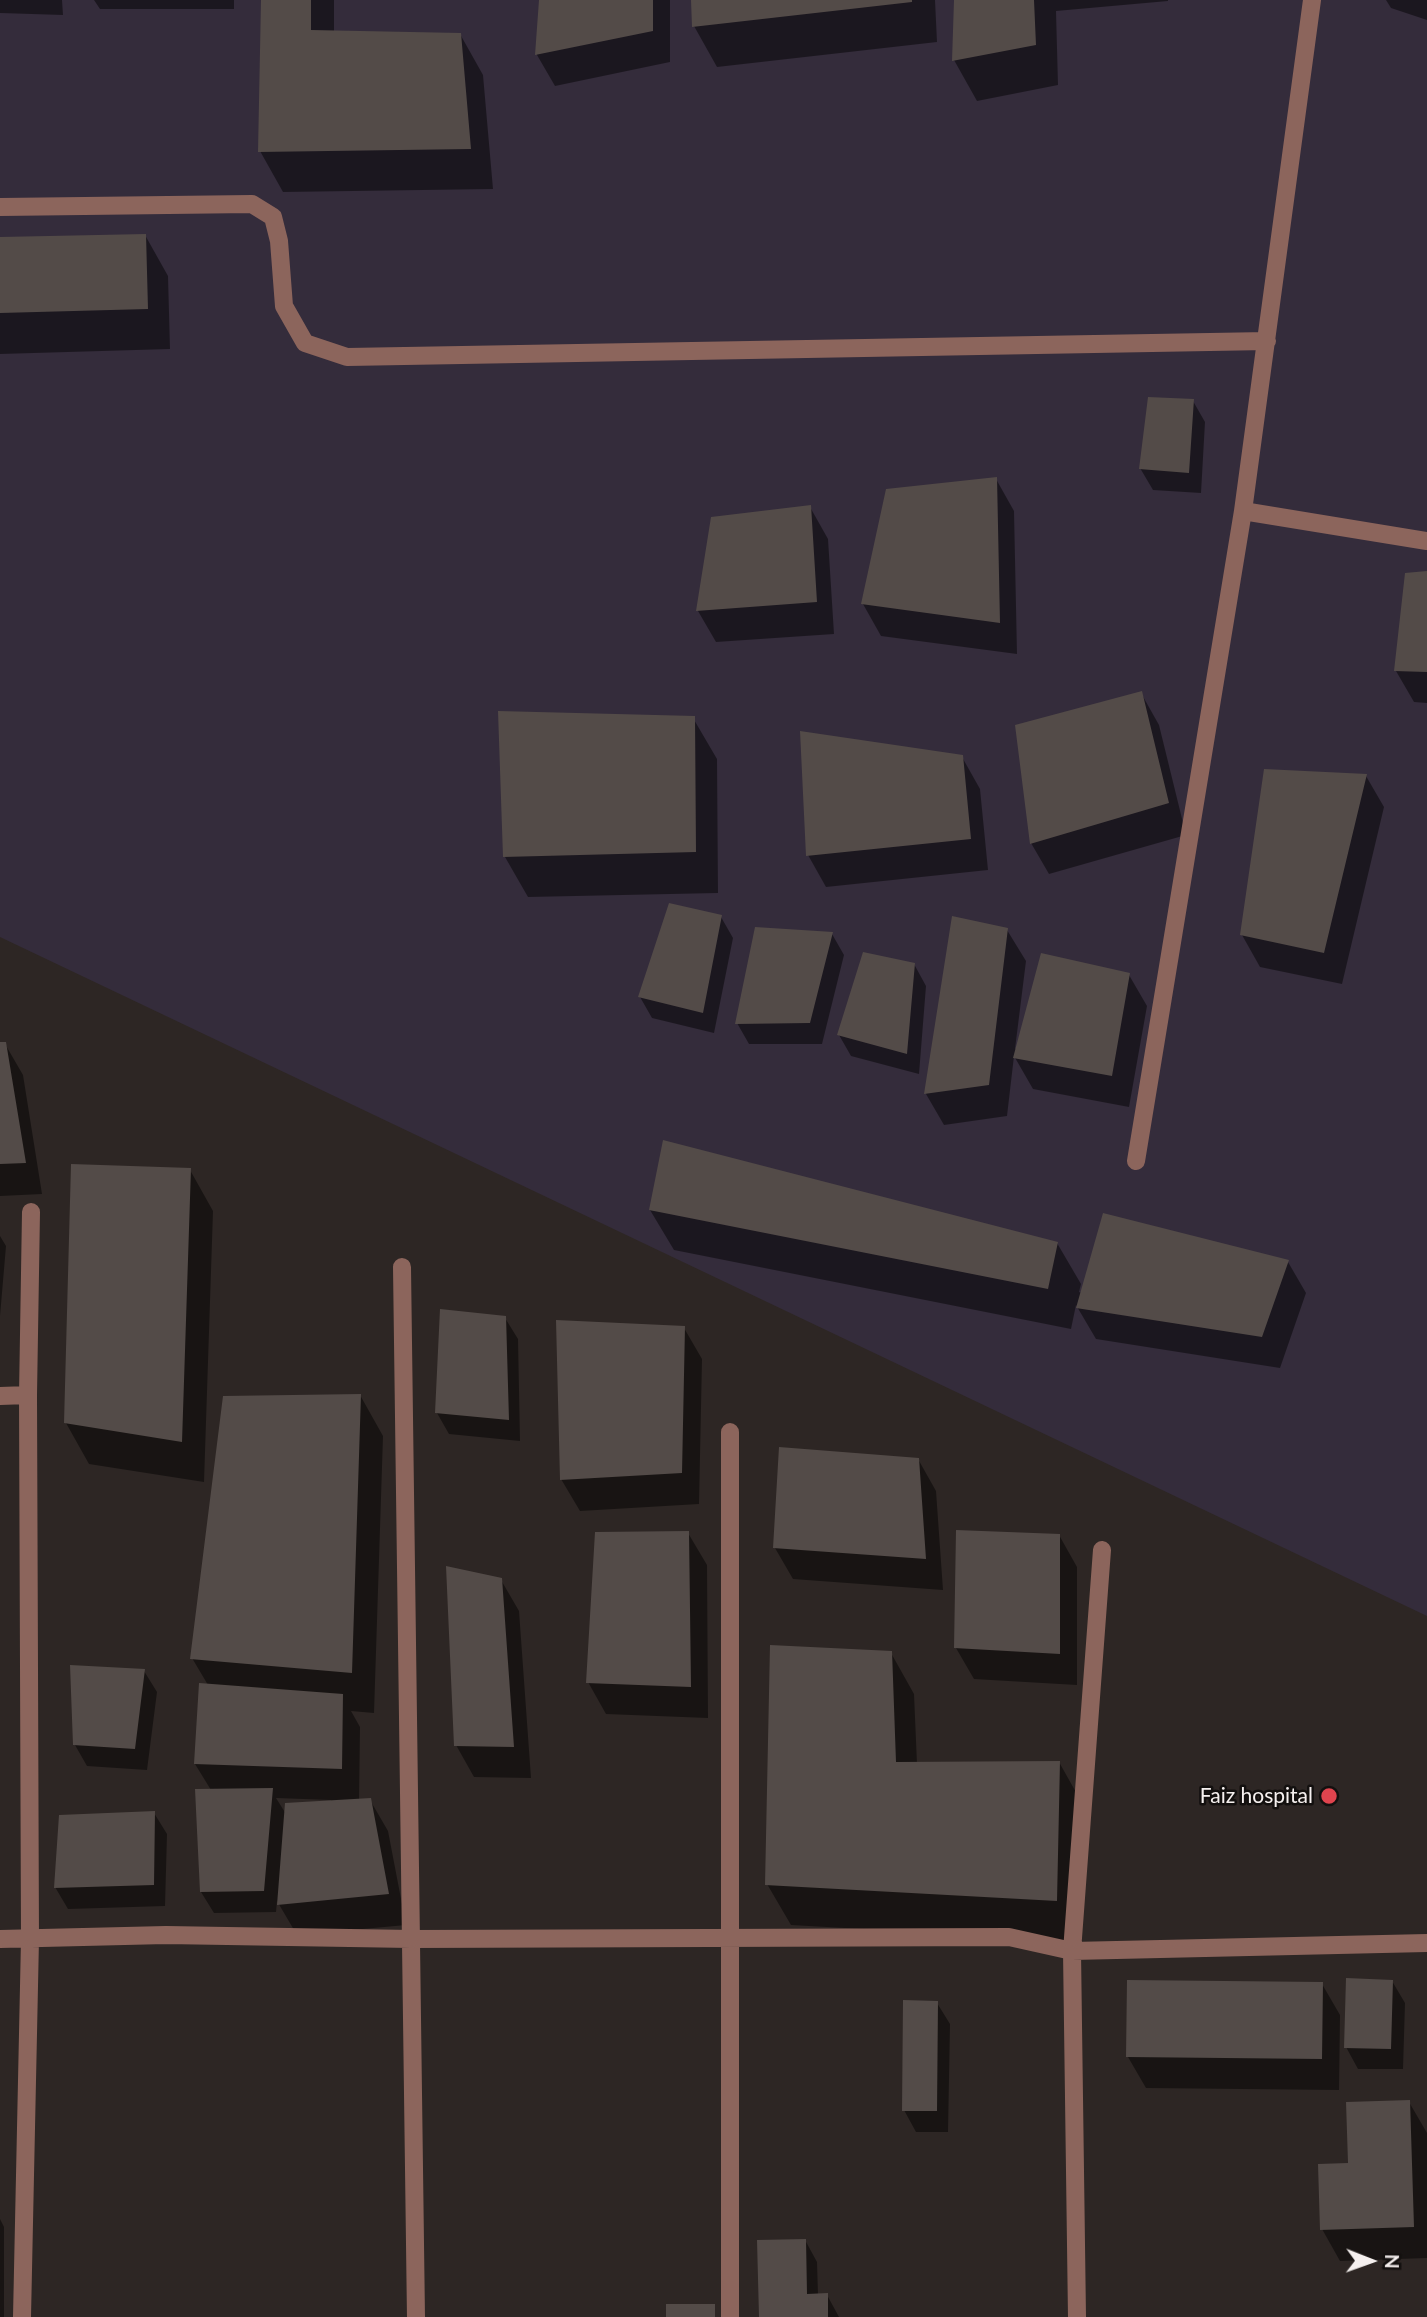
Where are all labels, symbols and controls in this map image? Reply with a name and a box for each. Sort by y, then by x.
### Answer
place label: Faiz hospital [1200,1783,1313,1809]
marker: Faiz hospital [1319,1786,1339,1806]
north arrow [1336,2226,1406,2296]
text: N [1381,2254,1404,2269]

